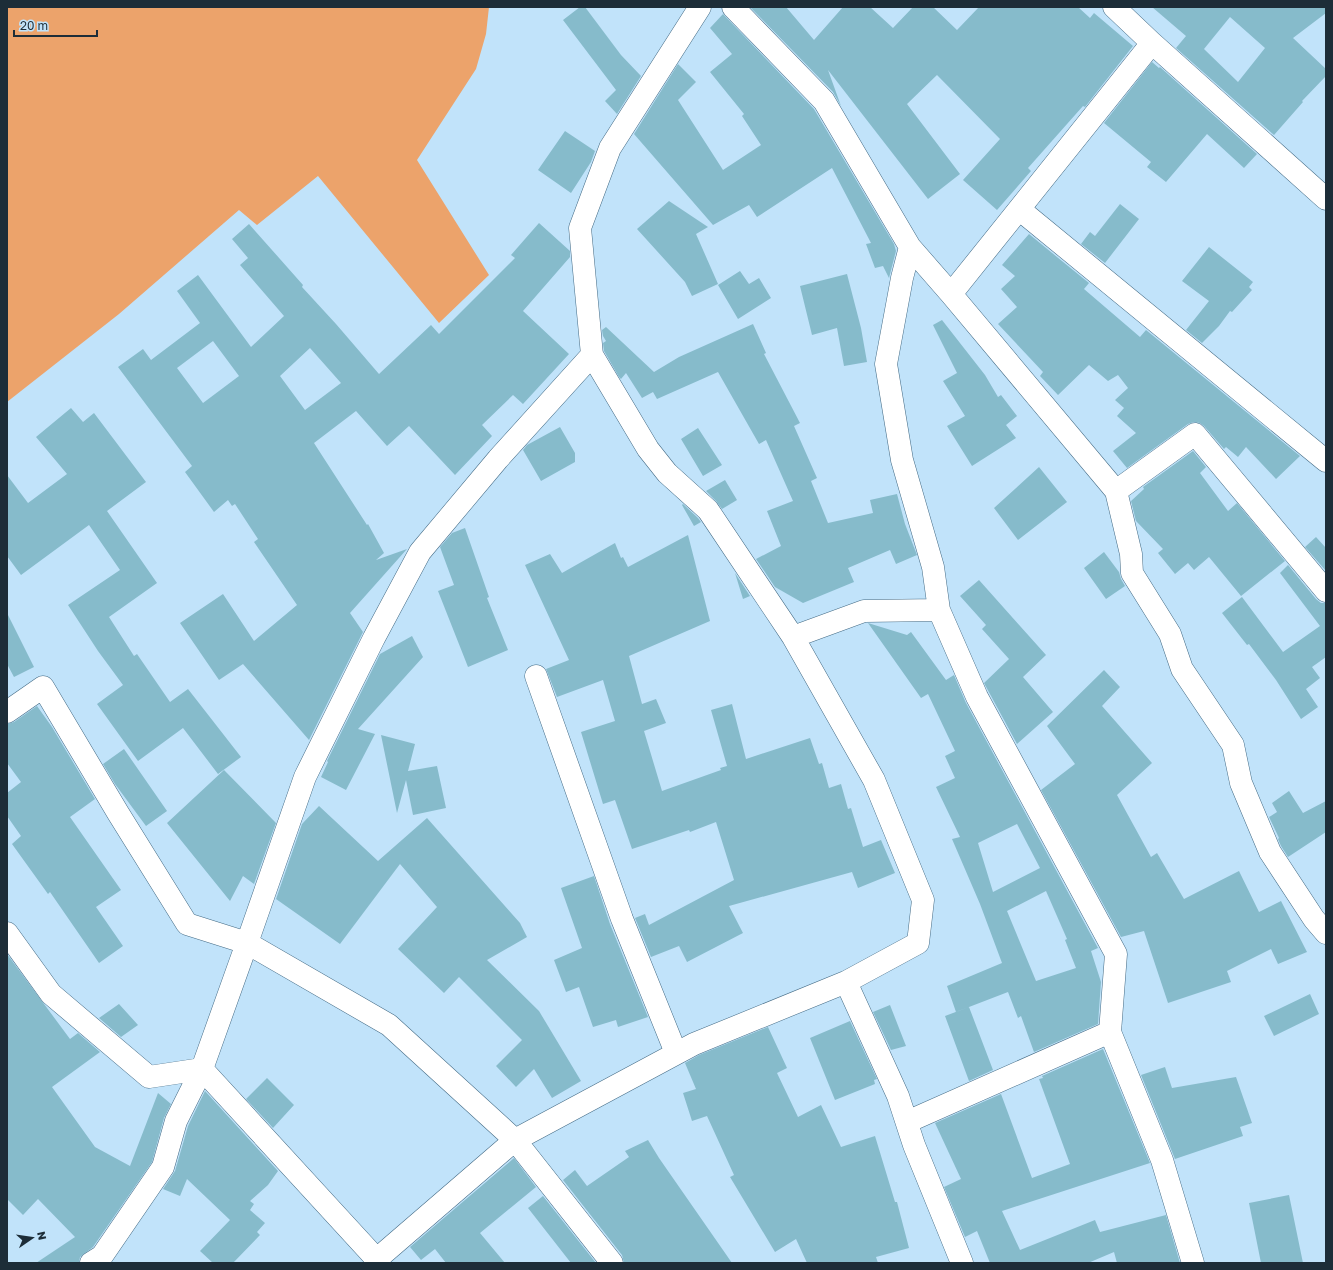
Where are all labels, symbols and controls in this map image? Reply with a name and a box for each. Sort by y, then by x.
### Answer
scale bar [14,12,97,38]
text: 20 m [20,18,48,33]
north arrow [12,1218,52,1258]
text: N [35,1230,50,1241]

